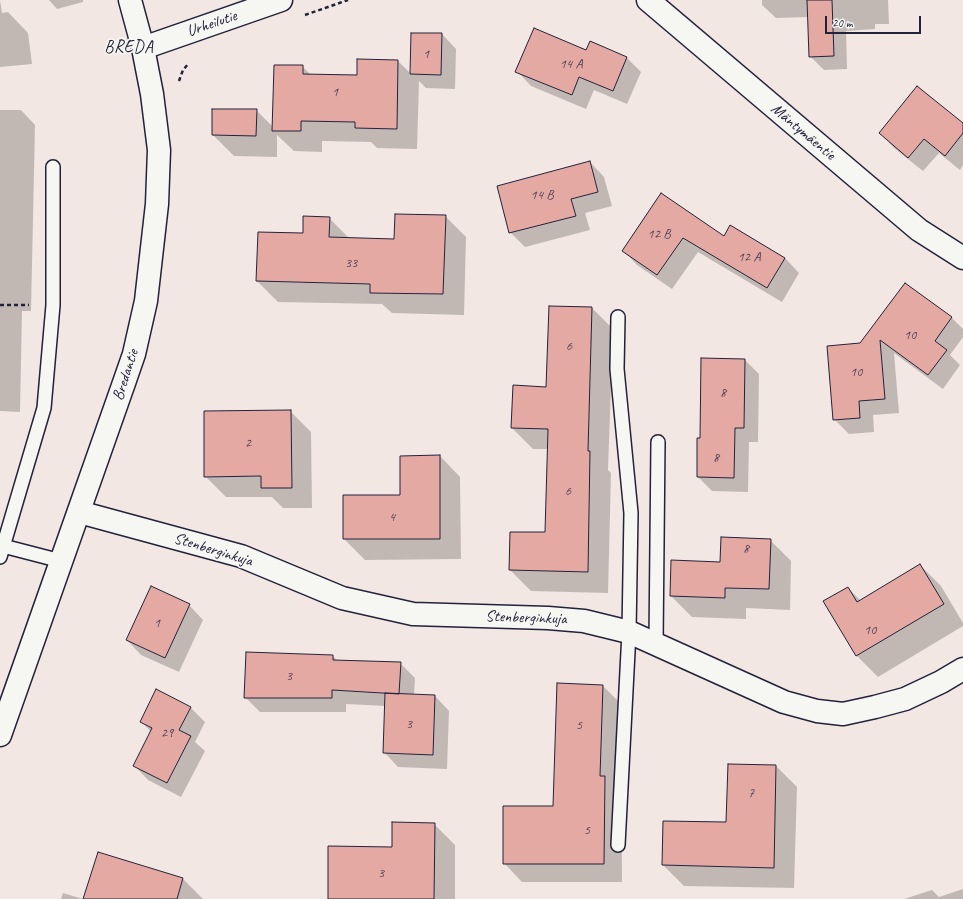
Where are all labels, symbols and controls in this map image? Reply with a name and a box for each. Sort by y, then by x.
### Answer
street label: Urheilutie [185,7,239,41]
scale bar [827,8,923,34]
text: 20 m [832,15,852,31]
district label: BREDA [104,38,154,58]
house number: 1 [423,46,429,62]
house number: 14 A [559,56,583,72]
house number: 1 [332,84,338,100]
street label: Mäntymäentie [767,99,839,165]
house number: 14 B [530,187,554,203]
house number: 12 B [647,226,671,242]
house number: 12 A [737,249,761,265]
house number: 33 [345,255,357,271]
house number: 10 [904,327,916,343]
house number: 6 [566,338,572,354]
street label: Bredantie [109,347,143,403]
house number: 10 [850,364,862,380]
house number: 8 [720,385,726,401]
house number: 2 [245,435,251,451]
house number: 8 [713,450,719,466]
house number: 6 [565,483,571,499]
house number: 4 [389,509,395,525]
street label: Stenberginkuja [171,529,255,571]
house number: 8 [743,541,749,557]
street label: Stenberginkuja [485,607,567,629]
house number: 1 [154,615,160,631]
house number: 10 [864,622,876,638]
house number: 3 [286,668,292,684]
house number: 3 [406,716,412,732]
house number: 5 [576,717,582,733]
house number: 29 [161,725,173,741]
house number: 7 [748,785,754,801]
house number: 5 [584,822,590,838]
house number: 3 [378,865,384,881]

